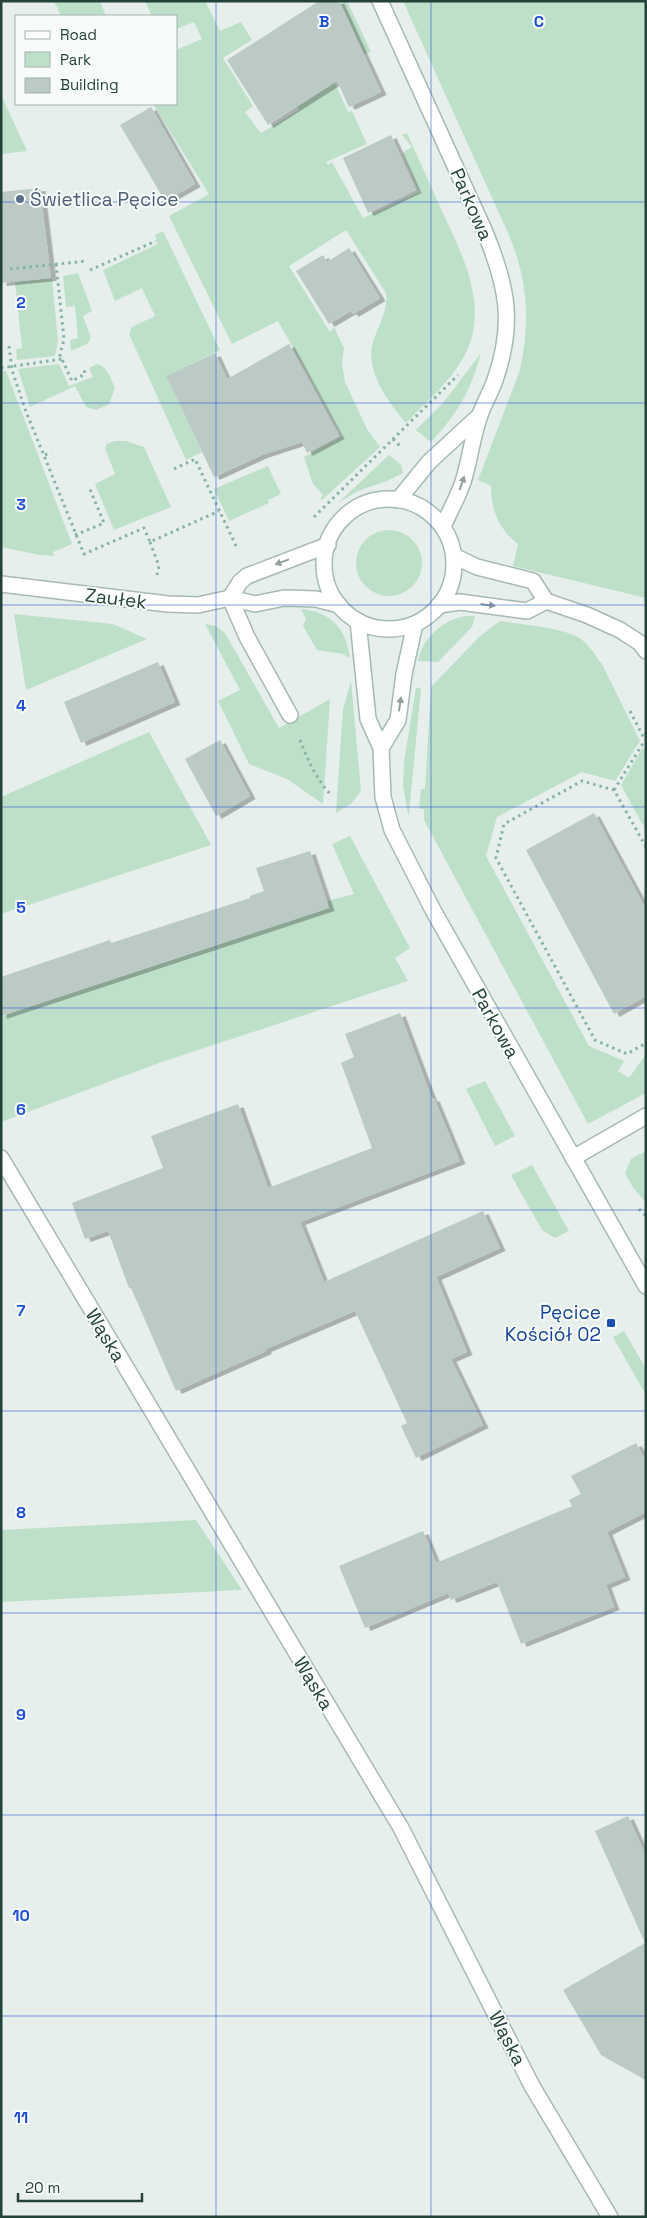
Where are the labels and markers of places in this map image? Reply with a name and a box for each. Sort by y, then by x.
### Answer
place label: Świetlica Pęcice [30,187,179,212]
marker: Świetlica Pęcice [14,193,26,205]
place label: Pęcice Kościół 02 [505,1300,601,1347]
marker: Pęcice Kościół 02 [605,1317,617,1329]

